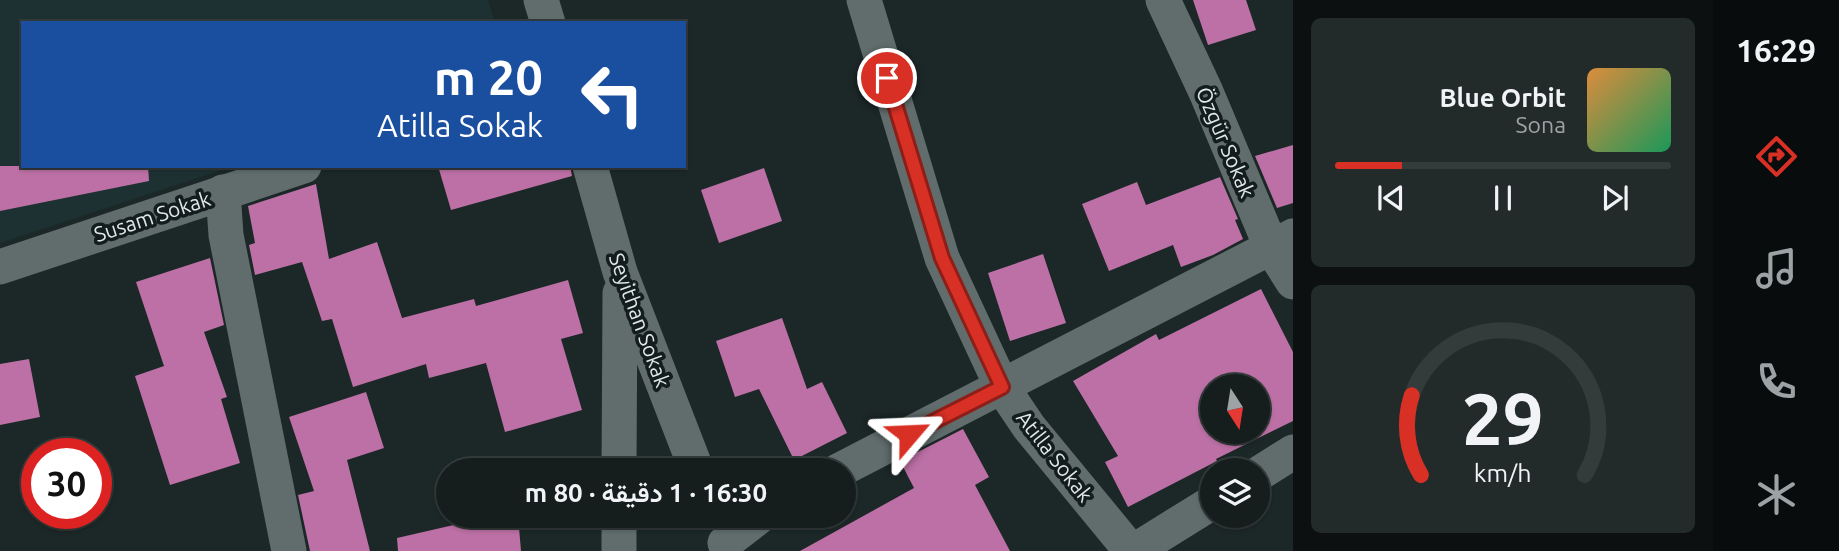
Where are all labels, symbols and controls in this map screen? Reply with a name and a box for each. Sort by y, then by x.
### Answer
text: 16:29 [1736,32,1816,68]
pin [857,48,917,108]
text: 20 m [434,49,543,104]
icon: left [567,49,658,140]
icon: arrive [868,59,906,97]
street label: Özgür Sokak [1192,83,1260,201]
text: Blue Orbit [1439,83,1566,112]
text: Atilla Sokak [377,107,543,143]
text: Sona [1516,112,1566,137]
icon: directions [1752,132,1801,181]
icon: previous [1372,179,1410,217]
icon: pause [1484,179,1522,217]
icon: next [1596,179,1634,217]
street label: Susam Sokak [91,186,214,246]
icon: music [1752,244,1801,293]
street label: Seyithan Sokak [605,250,676,391]
icon: phone [1752,357,1801,406]
north arrow [1200,374,1270,444]
map controls [1200,374,1270,528]
text: 29 [1462,377,1544,459]
position arrow [872,397,946,471]
street label: Atilla Sokak [1012,406,1098,507]
speed limit sign: 30 [21,438,112,529]
button: layers [1200,458,1270,528]
text: km/h [1474,459,1532,487]
icon: climate [1752,470,1801,519]
text: 16:30 · 1 دقيقة · 80 m [525,478,767,507]

